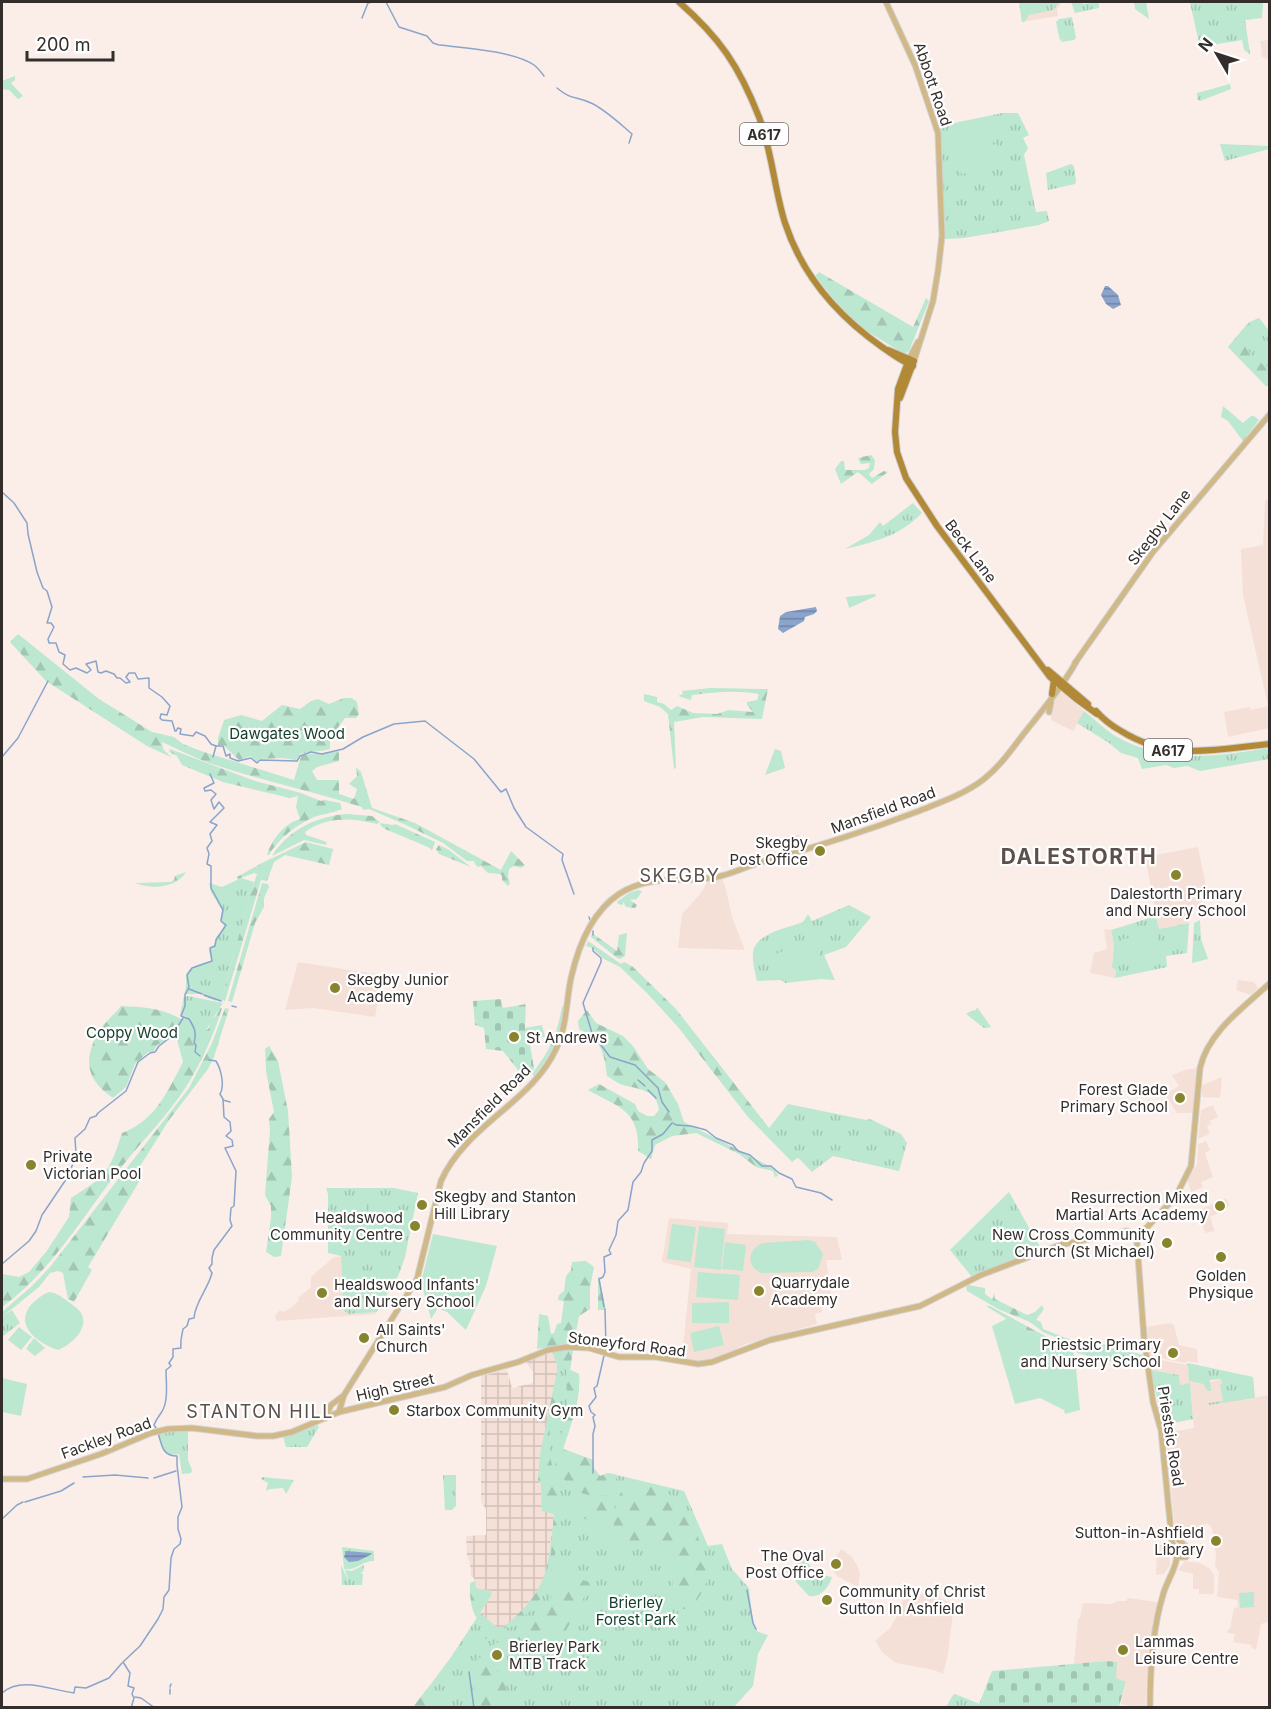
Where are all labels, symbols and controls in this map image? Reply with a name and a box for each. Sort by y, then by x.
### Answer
scale bar [27,24,112,62]
north arrow [1187,24,1247,84]
text: 200 m [36,34,91,55]
text: N [1194,34,1217,56]
street label: Abbott Road [910,40,956,128]
road number: A617 [740,123,788,145]
street label: Skegby Lane [1123,485,1195,569]
street label: Beck Lane [941,516,1001,586]
park label: Dawgates Wood [229,724,345,743]
road number: A617 [1144,739,1192,761]
street label: Mansfield Road [828,782,938,838]
place label: Skegby Post Office [730,833,809,869]
marker: Skegby Post Office [813,844,827,858]
district label: DALESTORTH [1001,844,1157,869]
district label: SKEGBY [640,865,720,886]
marker: Dalestorth Primary and Nursery School [1169,868,1183,882]
place label: Dalestorth Primary and Nursery School [1106,884,1246,920]
place label: Skegby Junior Academy [347,970,449,1006]
marker: Skegby Junior Academy [328,981,342,995]
park label: Coppy Wood [86,1023,178,1042]
place label: St Andrews [526,1028,607,1047]
marker: St Andrews [507,1030,521,1044]
street label: Mansfield Road [443,1060,535,1152]
place label: Forest Glade Primary School [1060,1080,1168,1116]
marker: Forest Glade Primary School [1173,1091,1187,1105]
place label: Private Victorian Pool [43,1147,141,1183]
marker: Private Victorian Pool [24,1158,38,1172]
place label: Skegby and Stanton Hill Library [434,1187,576,1223]
place label: Resurrection Mixed Martial Arts Academy [1055,1188,1209,1224]
marker: Skegby and Stanton Hill Library [415,1198,429,1212]
marker: Resurrection Mixed Martial Arts Academy [1213,1199,1227,1213]
place label: Healdswood Community Centre [270,1208,403,1244]
marker: Healdswood Community Centre [408,1219,422,1233]
place label: New Cross Community Church (St Michael) [992,1225,1156,1261]
marker: New Cross Community Church (St Michael) [1160,1236,1174,1250]
marker: Golden Physique [1214,1250,1228,1264]
place label: Golden Physique [1188,1266,1254,1302]
place label: Quarrydale Academy [771,1273,850,1309]
place label: Healdswood Infants' and Nursery School [334,1275,479,1311]
marker: Quarrydale Academy [752,1284,766,1298]
marker: Healdswood Infants' and Nursery School [315,1286,329,1300]
place label: All Saints' Church [376,1320,446,1356]
street label: Stoneyford Road [567,1327,687,1361]
marker: All Saints' Church [357,1331,371,1345]
place label: Priestsic Primary and Nursery School [1021,1335,1162,1371]
marker: Priestsic Primary and Nursery School [1166,1346,1180,1360]
street label: High Street [354,1369,436,1405]
street label: Priestsic Road [1154,1385,1188,1487]
district label: STANTON HILL [186,1401,334,1422]
place label: Starbox Community Gym [406,1401,583,1420]
marker: Starbox Community Gym [387,1403,401,1417]
street label: Fackley Road [58,1413,154,1463]
place label: Sutton-in-Ashfield Library [1075,1523,1205,1559]
marker: Sutton-in-Ashfield Library [1209,1534,1223,1548]
place label: The Oval Post Office [746,1546,824,1582]
marker: The Oval Post Office [829,1557,843,1571]
place label: Community of Christ Sutton In Ashfield [839,1582,985,1618]
park label: Brierley Forest Park [596,1593,677,1629]
marker: Community of Christ Sutton In Ashfield [820,1593,834,1607]
place label: Lammas Leisure Centre [1135,1632,1239,1668]
place label: Brierley Park MTB Track [509,1637,601,1673]
marker: Lammas Leisure Centre [1116,1643,1130,1657]
marker: Brierley Park MTB Track [490,1648,504,1662]

